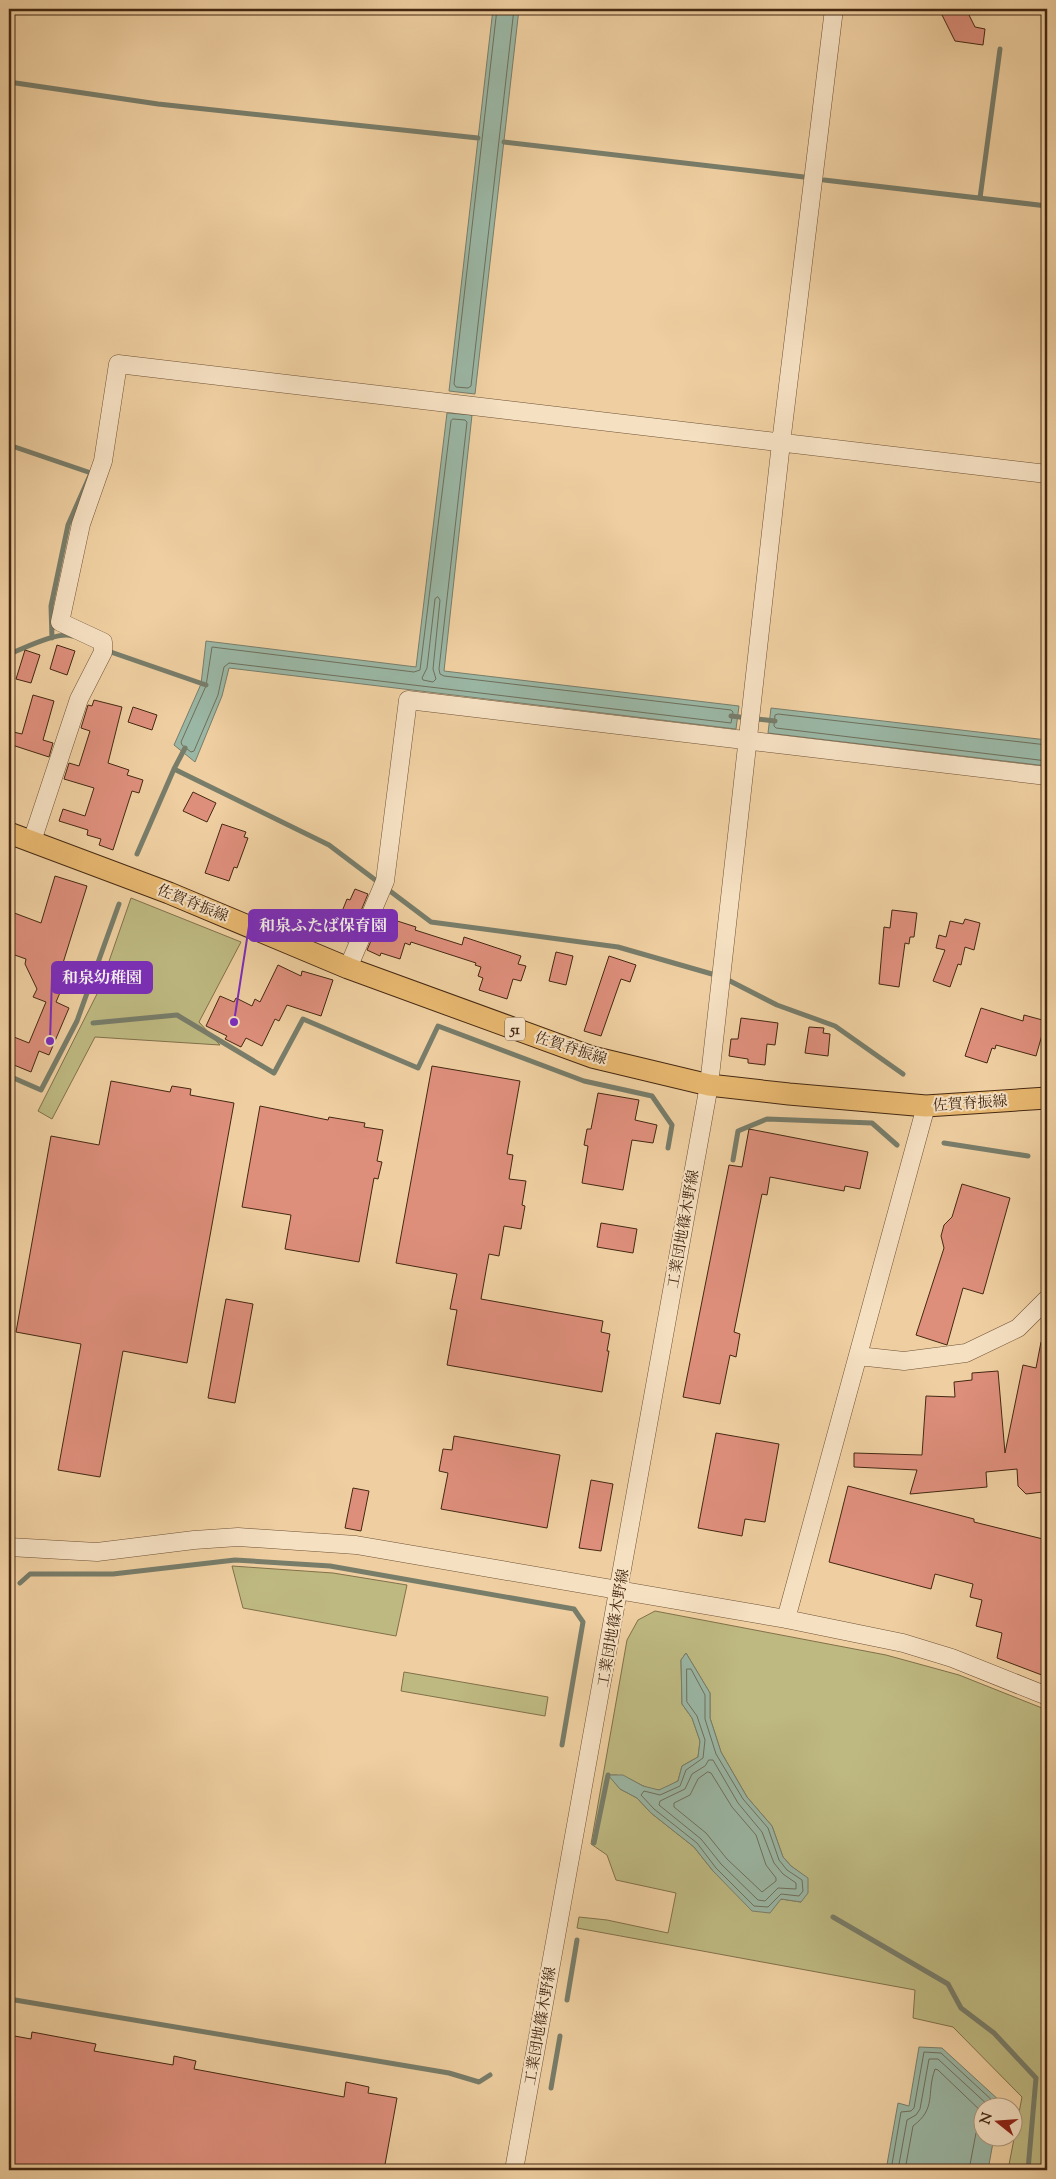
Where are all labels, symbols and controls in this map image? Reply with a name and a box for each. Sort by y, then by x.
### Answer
street label: 佐賀脊振線 [154,881,231,928]
callout: 和泉ふたば保育園 [249,910,397,941]
text: 和泉ふたば保育園 [259,916,387,939]
callout: 和泉幼稚園 [52,962,152,993]
text: 和泉幼稚園 [62,968,142,991]
road number: 51 [505,1018,525,1040]
street label: 佐賀脊振線 [532,1028,609,1071]
street label: 佐賀脊振線 [932,1091,1008,1118]
street label: 工業団地篠木野線 [664,1168,705,1290]
street label: 工業団地篠木野線 [594,1567,635,1689]
street label: 工業団地篠木野線 [521,1965,562,2087]
north arrow [974,2096,1024,2146]
text: N [976,2111,999,2127]

